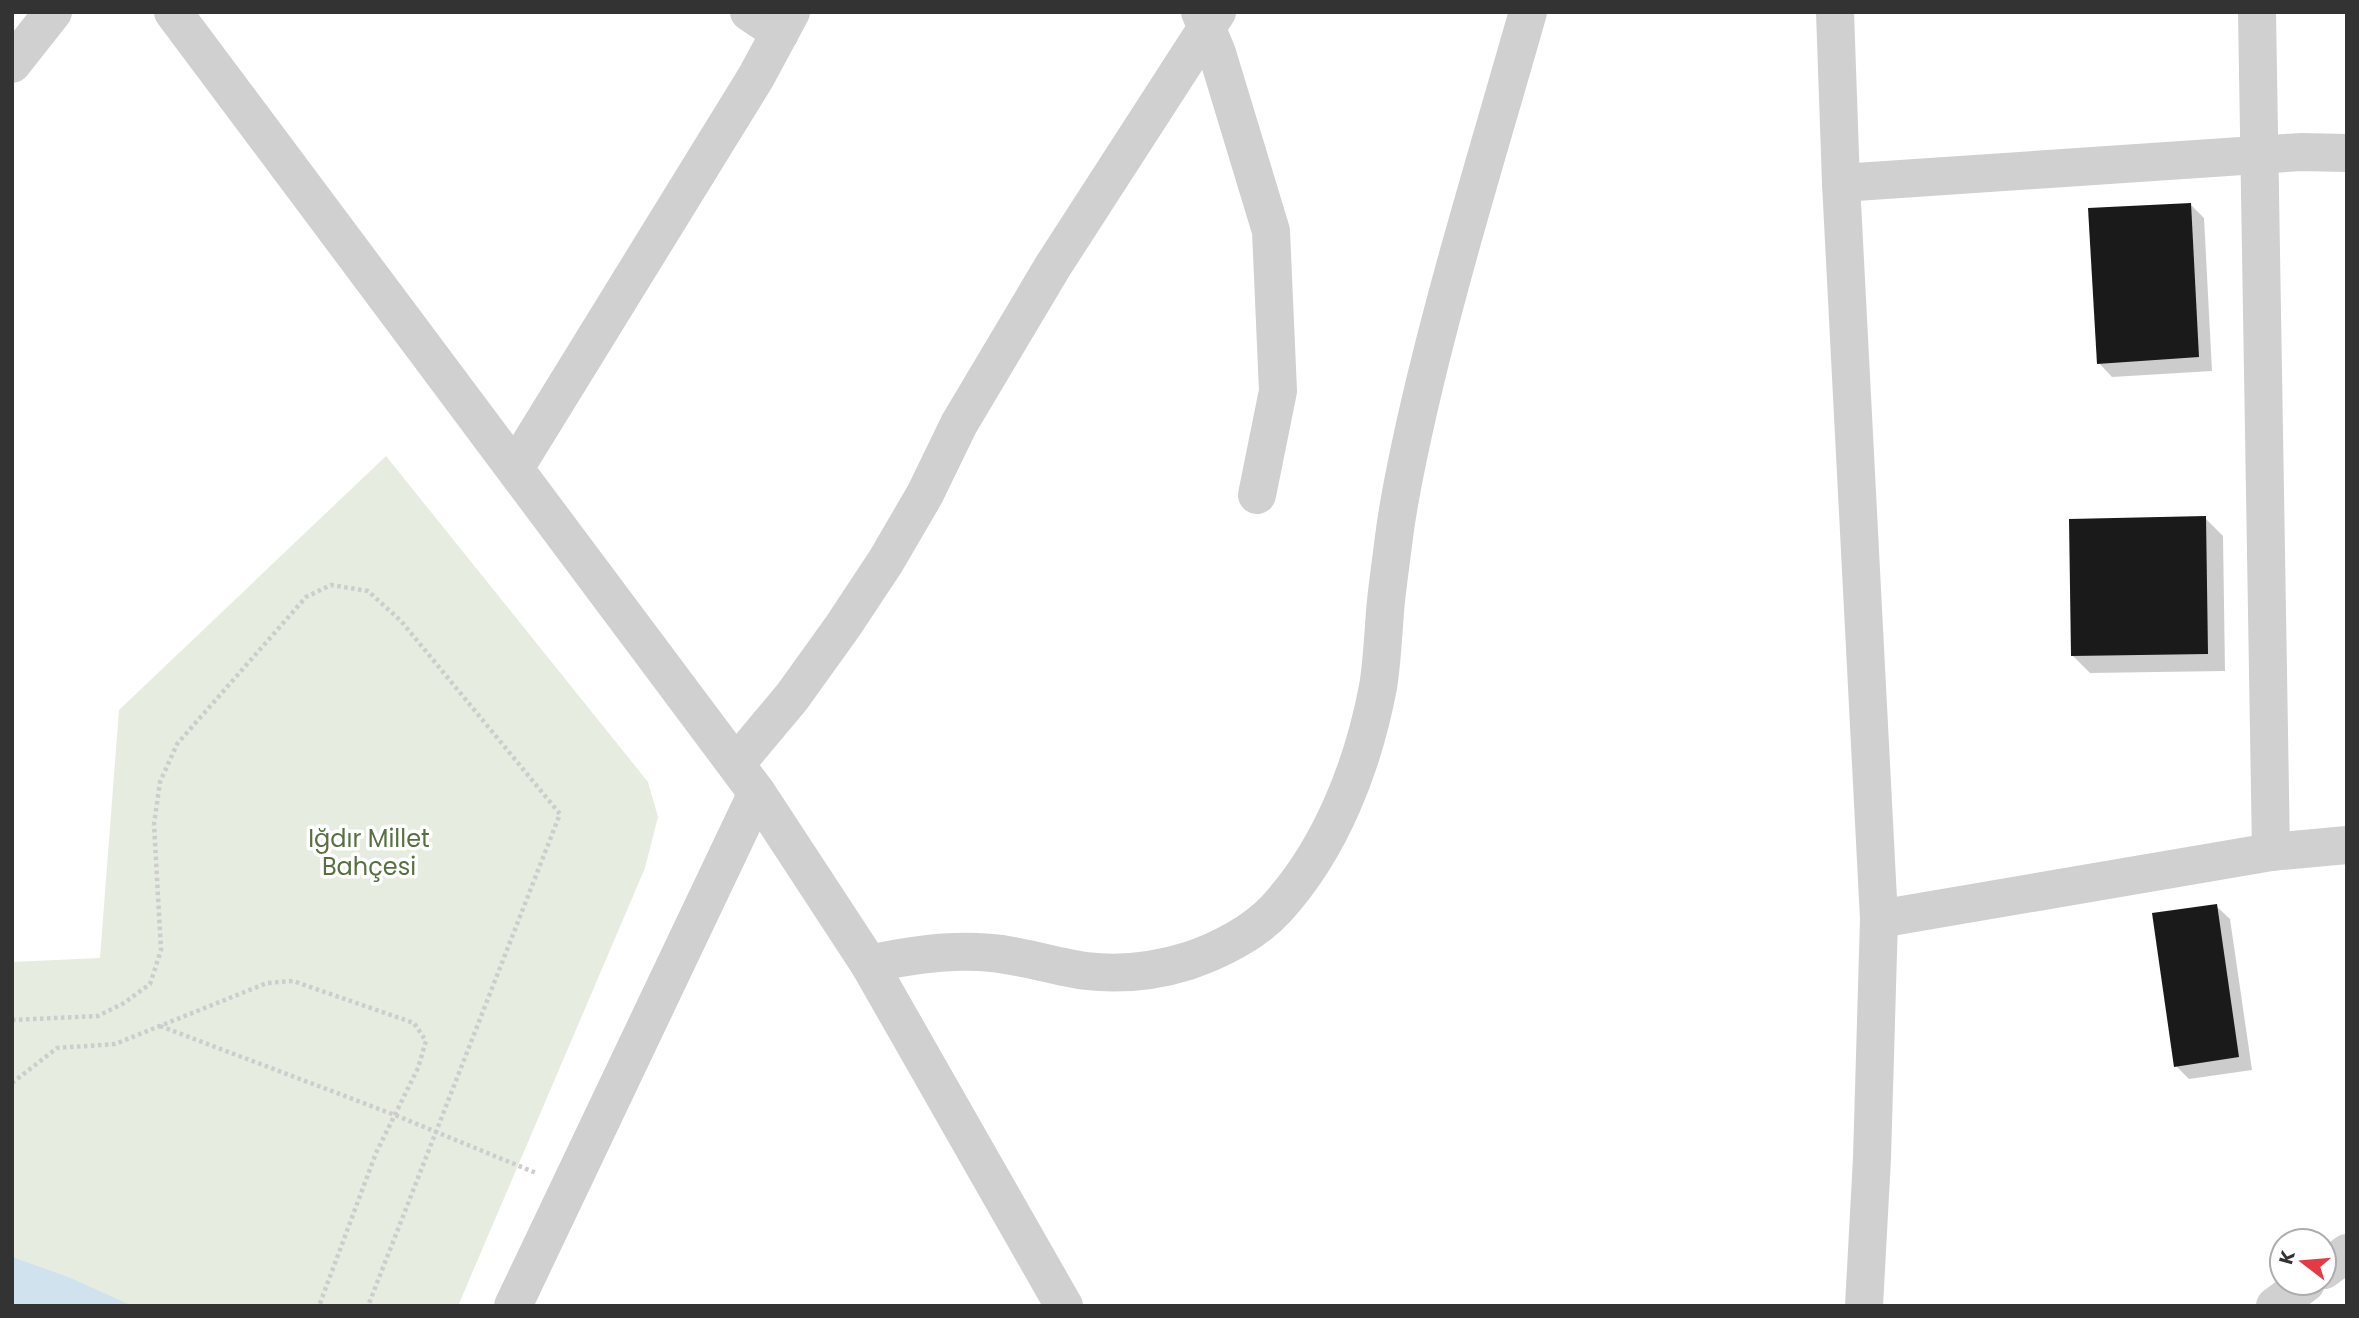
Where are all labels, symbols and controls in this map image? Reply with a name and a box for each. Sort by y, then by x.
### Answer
park label: Iğdır Millet Bahçesi [308,822,430,883]
north arrow [2268,1227,2338,1297]
text: K [2272,1247,2302,1268]

